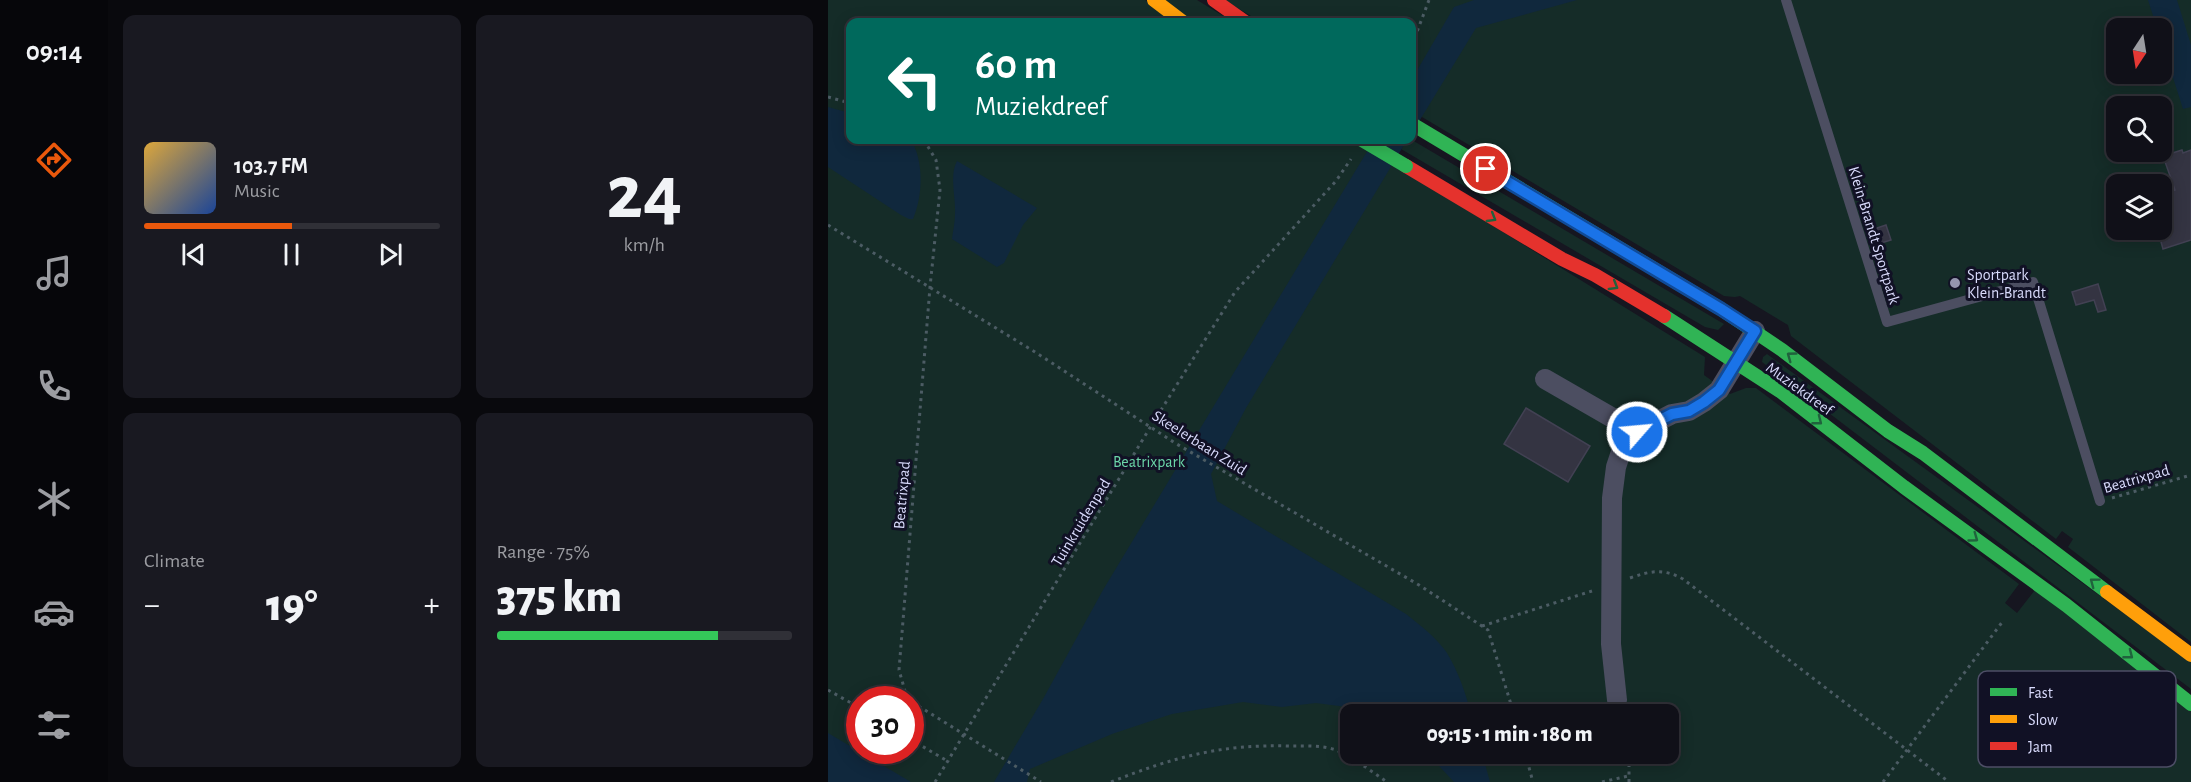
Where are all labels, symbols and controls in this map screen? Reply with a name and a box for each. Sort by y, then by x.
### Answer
north arrow [2106,18,2172,84]
map controls [2106,18,2172,240]
text: 09:14 [26,38,82,65]
icon: left [876,42,954,120]
text: 60 m [975,44,1057,86]
text: Muziekdreef [975,93,1107,120]
button: search [2106,96,2172,162]
icon: directions [33,139,75,181]
pin [1460,143,1511,194]
icon: arrive [1469,152,1502,185]
text: 103.7 FM [234,155,308,177]
text: 24 [606,155,682,233]
street label: Klein-Brandt Sportpark [1845,165,1903,307]
button: layers [2106,174,2172,240]
text: Music [234,181,280,201]
one-way arrow [1486,211,1497,222]
text: km/h [624,235,665,255]
icon: previous [177,238,210,271]
icon: pause [275,238,308,271]
icon: next [374,238,407,271]
icon: music [33,252,75,294]
place label: Sportpark Klein-Brandt [1967,267,2046,301]
marker: Sportpark Klein-Brandt [1948,276,1962,290]
one-way arrow [1607,279,1618,291]
one-way arrow [1787,353,1798,364]
street label: Muziekdreef [1763,359,1837,419]
icon: phone [33,365,75,407]
position arrow [1605,400,1669,464]
street label: Skeelerbaan Zuid [1149,407,1249,478]
one-way arrow [1811,413,1822,424]
park label: Beatrixpark [1113,454,1186,470]
street label: Beatrixpad [891,460,913,530]
street label: Beatrixpad [2101,462,2171,496]
street label: Tuinkruidenpad [1048,476,1113,569]
icon: climate [33,478,75,520]
one-way arrow [1967,531,1978,542]
text: Range · 75% [497,542,590,562]
text: Climate [144,551,205,571]
text: 375 km [497,575,622,620]
one-way arrow [2090,579,2101,590]
text: 19° [266,584,318,629]
text: − [144,589,160,622]
text: + [424,589,440,622]
icon: car [33,591,75,633]
one-way arrow [2123,648,2134,659]
legend [1978,671,2176,767]
text: Fast [2028,685,2053,701]
speed limit sign: 30 [846,686,924,764]
icon: filters [33,704,75,746]
text: Slow [2028,712,2058,728]
text: 09:15 · 1 min · 180 m [1426,723,1593,745]
text: Jam [2028,739,2053,755]

